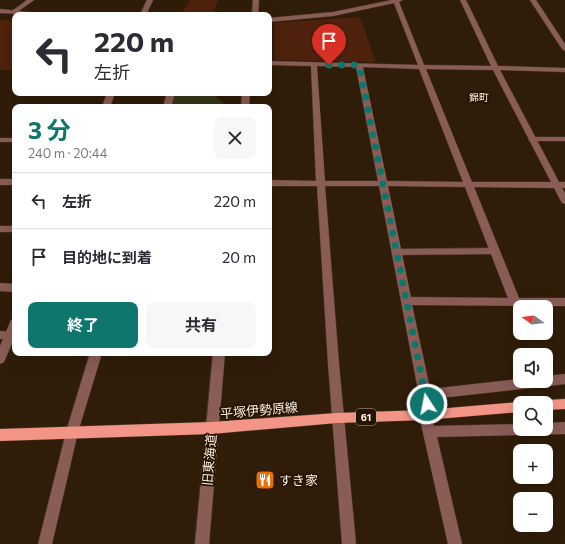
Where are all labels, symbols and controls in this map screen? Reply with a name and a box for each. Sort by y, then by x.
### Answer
text: 220 m [94,24,174,58]
pin [312,24,346,65]
icon: left [28,28,80,80]
icon: arrive [318,30,340,52]
text: 左折 [94,61,130,83]
district label: 錦町 [469,91,489,103]
text: 3 分 [28,115,71,144]
button: close [214,117,256,159]
text: 240 m · 20:44 [28,145,107,161]
icon: left [28,190,50,212]
text: 左折 [62,192,92,210]
text: 220 m [214,192,256,210]
icon: arrive [28,246,50,268]
text: 目的地に到着 [62,248,152,266]
text: 20 m [222,248,256,266]
north arrow [513,300,553,340]
map controls [513,300,553,532]
button: 終了 [28,302,138,348]
button: 共有 [146,302,256,348]
button: sound [513,348,553,388]
position arrow [406,383,448,425]
button: search [513,396,553,436]
street label: 平塚伊勢原線 [219,399,299,421]
road number: 61 [356,409,376,425]
street label: 旧東海道 [199,433,219,487]
button: + [513,444,553,484]
restaurant icon: すき家 [254,469,276,491]
place label: すき家 [279,472,318,488]
button: − [513,492,553,532]

